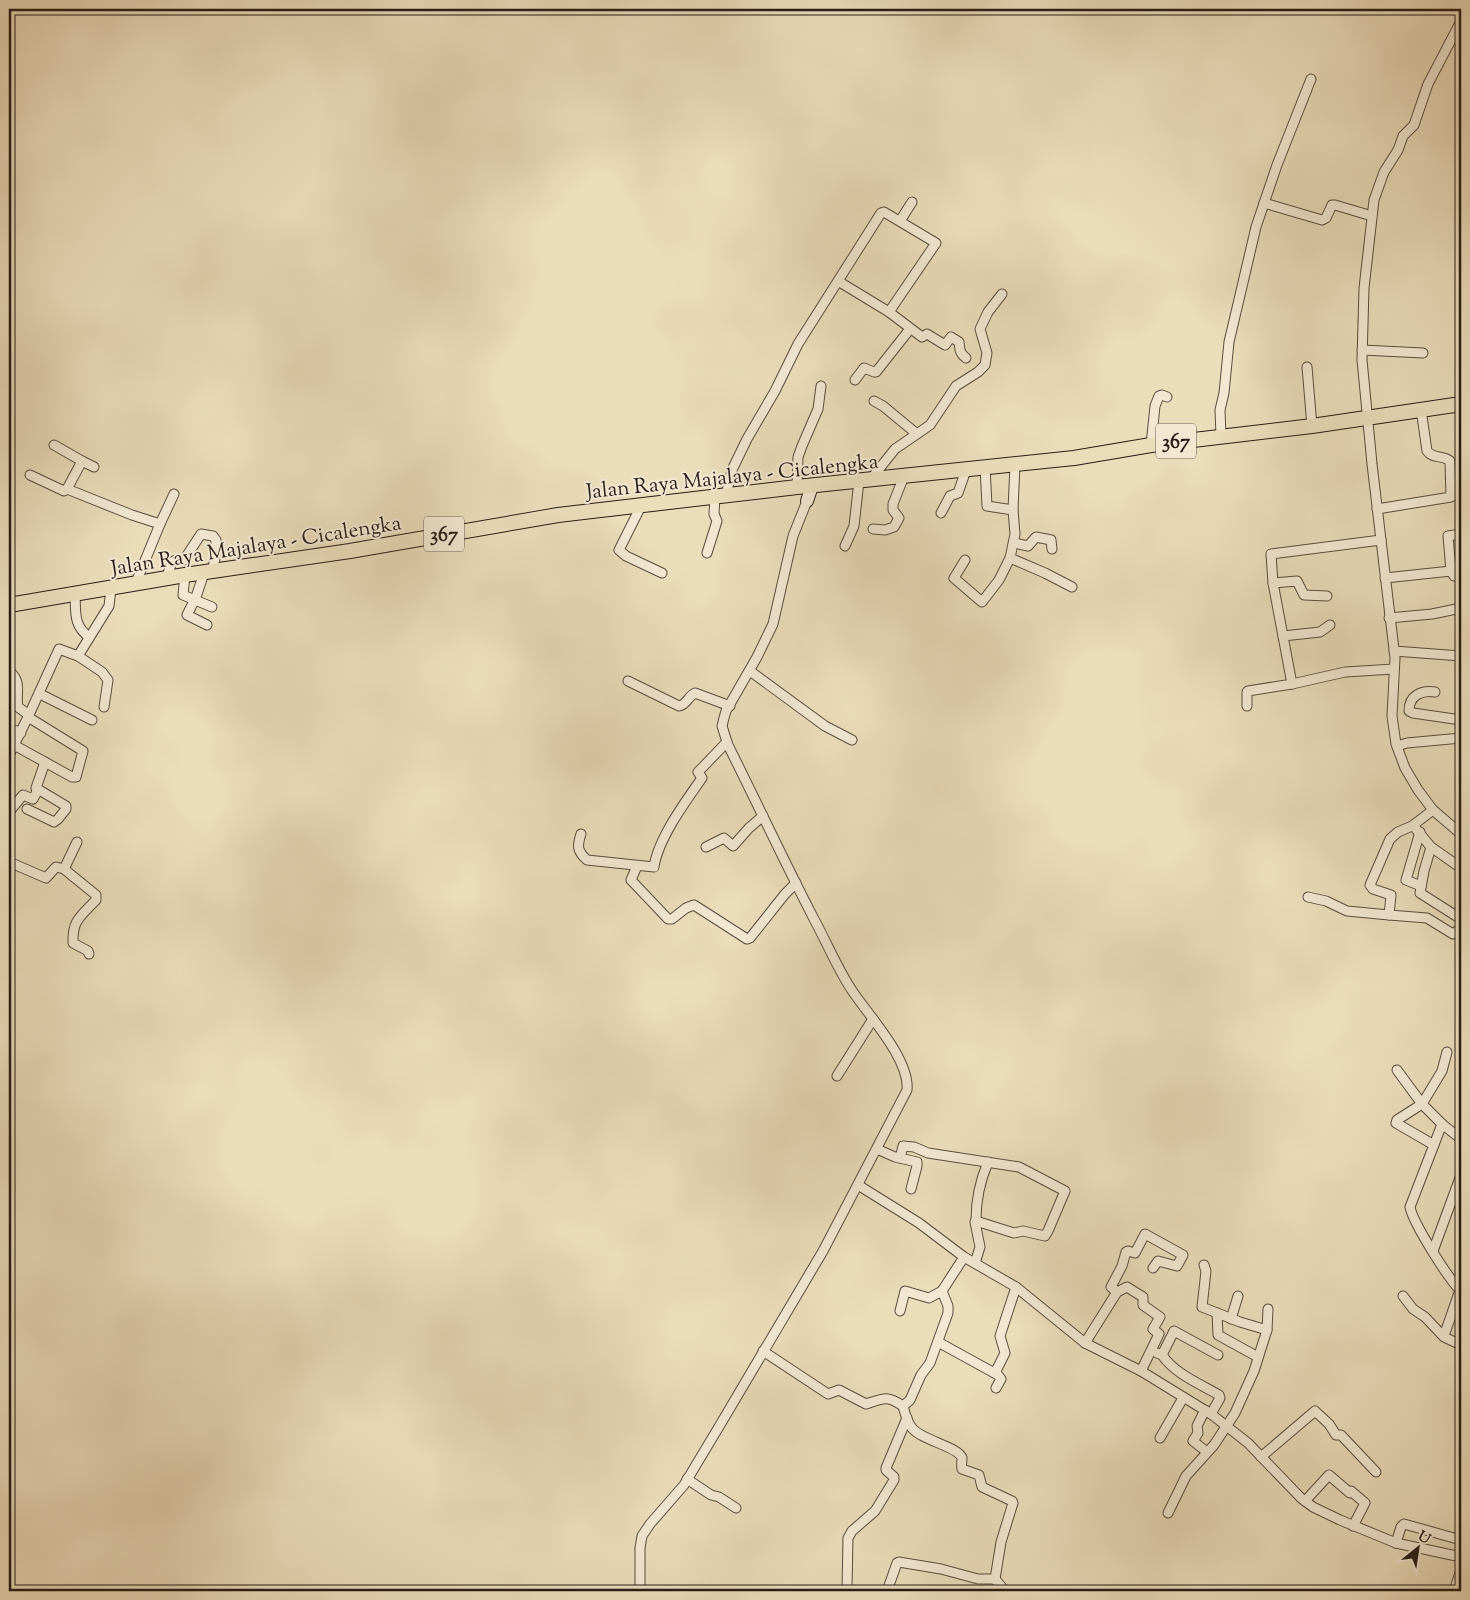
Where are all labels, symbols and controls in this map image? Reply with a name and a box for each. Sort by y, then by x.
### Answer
road number: 367 [1156,424,1196,458]
street label: Jalan Raya Majalaya - Cicalengka [584,448,880,508]
street label: Jalan Raya Majalaya - Cicalengka [108,509,404,585]
road number: 367 [424,516,464,552]
north arrow [1392,1522,1442,1572]
text: U [1414,1527,1434,1550]

